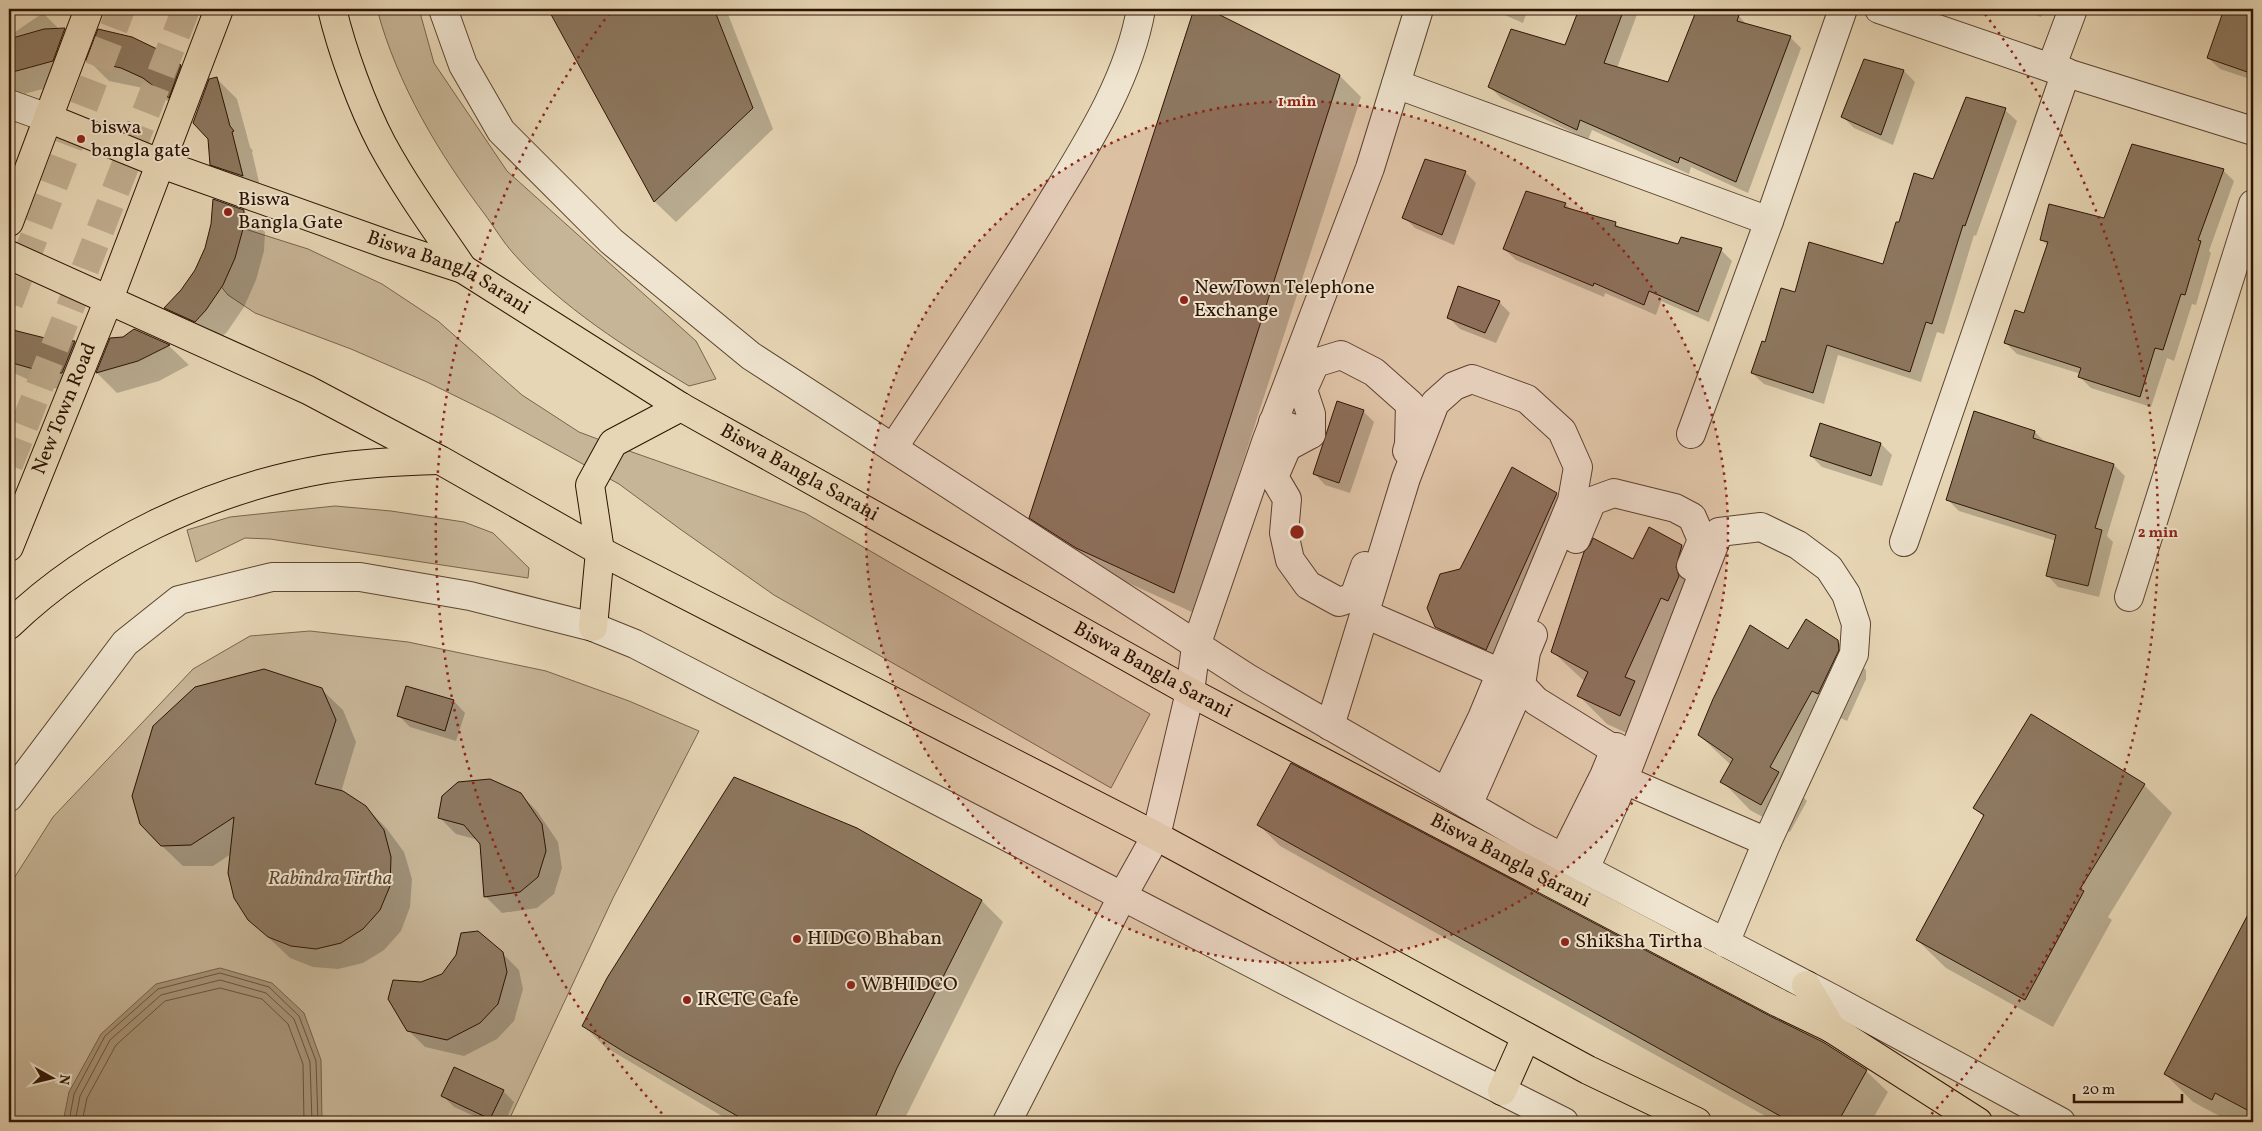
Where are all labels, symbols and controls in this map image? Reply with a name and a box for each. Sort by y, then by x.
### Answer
text: 1 min [1278,92,1316,113]
place label: biswa bangla gate [91,114,190,165]
marker: biswa bangla gate [75,133,87,145]
place label: Biswa Bangla Gate [238,186,343,237]
marker: Biswa Bangla Gate [222,206,234,218]
street label: Biswa Bangla Sarani [363,224,536,322]
place label: NewTown Telephone Exchange [1194,274,1375,325]
marker: NewTown Telephone Exchange [1178,294,1190,306]
street label: New Town Road [26,339,104,479]
street label: Biswa Bangla Sarani [714,417,884,529]
centre of rings [1288,523,1306,541]
text: 2 min [2138,523,2178,544]
street label: Biswa Bangla Sarani [1068,615,1237,726]
street label: Biswa Bangla Sarani [1425,807,1595,915]
park label: Rabindra Tirtha [268,865,392,893]
place label: HIDCO Bhaban [807,925,942,953]
place label: Shiksha Tirtha [1575,928,1703,956]
marker: HIDCO Bhaban [791,933,803,945]
marker: Shiksha Tirtha [1559,936,1571,948]
place label: WBHIDCO [861,971,958,999]
marker: WBHIDCO [845,979,857,991]
place label: IRCTC Cafe [697,986,799,1014]
marker: IRCTC Cafe [681,994,693,1006]
north arrow [28,1054,78,1104]
scale bar [2074,1071,2182,1103]
text: N [53,1073,74,1086]
text: 20 m [2082,1080,2115,1101]

